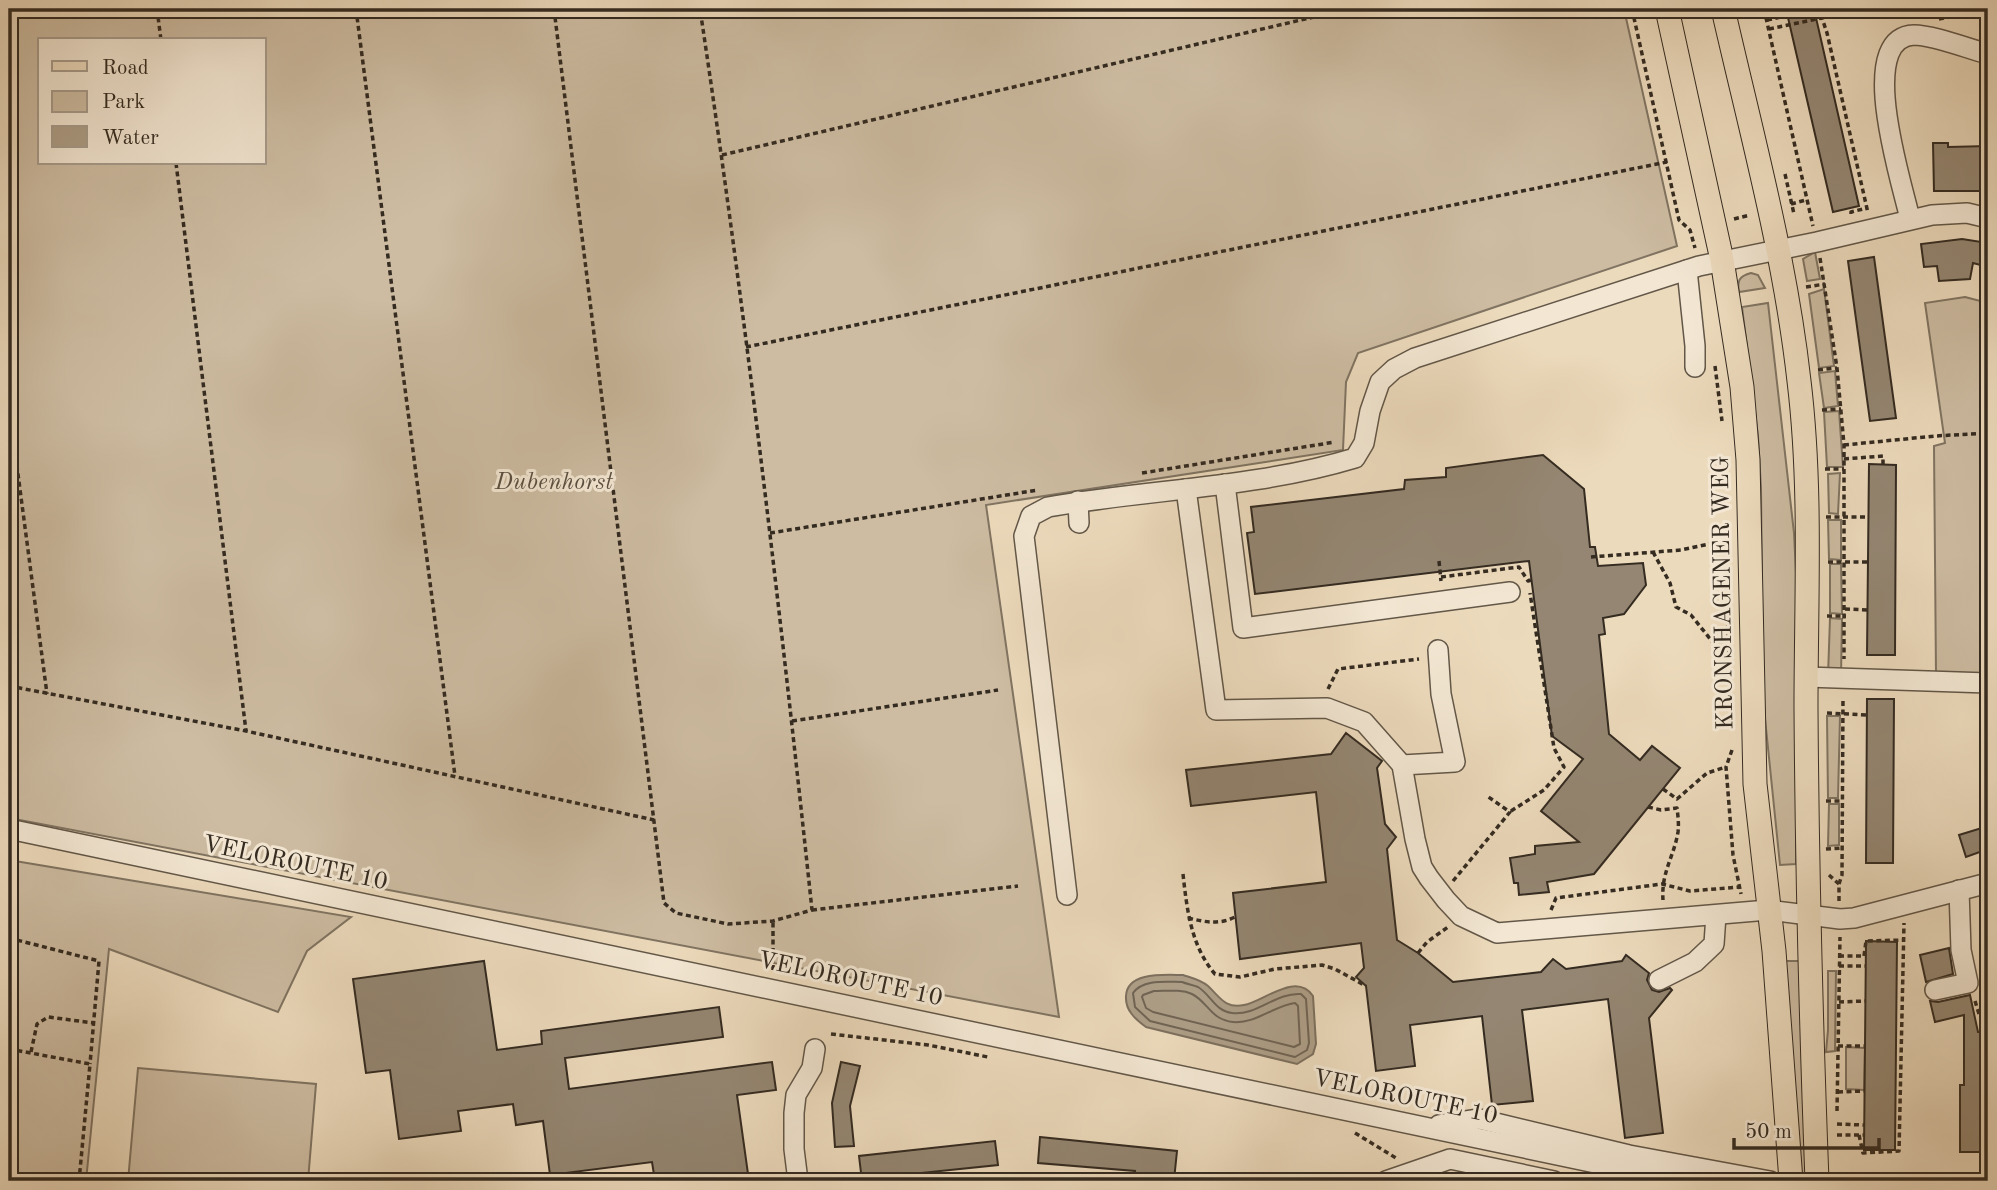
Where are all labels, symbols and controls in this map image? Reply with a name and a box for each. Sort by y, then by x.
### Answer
legend [38,38,266,164]
text: Road [102,58,149,79]
text: Park [102,92,145,113]
text: Water [102,128,159,149]
street label: KRONSHAGENER WEG [1710,456,1738,730]
park label: Dubenhorst [494,471,613,495]
street label: VELOROUTE 10 [200,833,390,895]
street label: VELOROUTE 10 [755,949,945,1011]
street label: VELOROUTE 10 [1310,1067,1500,1129]
scale bar [1734,1106,1880,1150]
text: 50 m [1745,1122,1792,1143]

